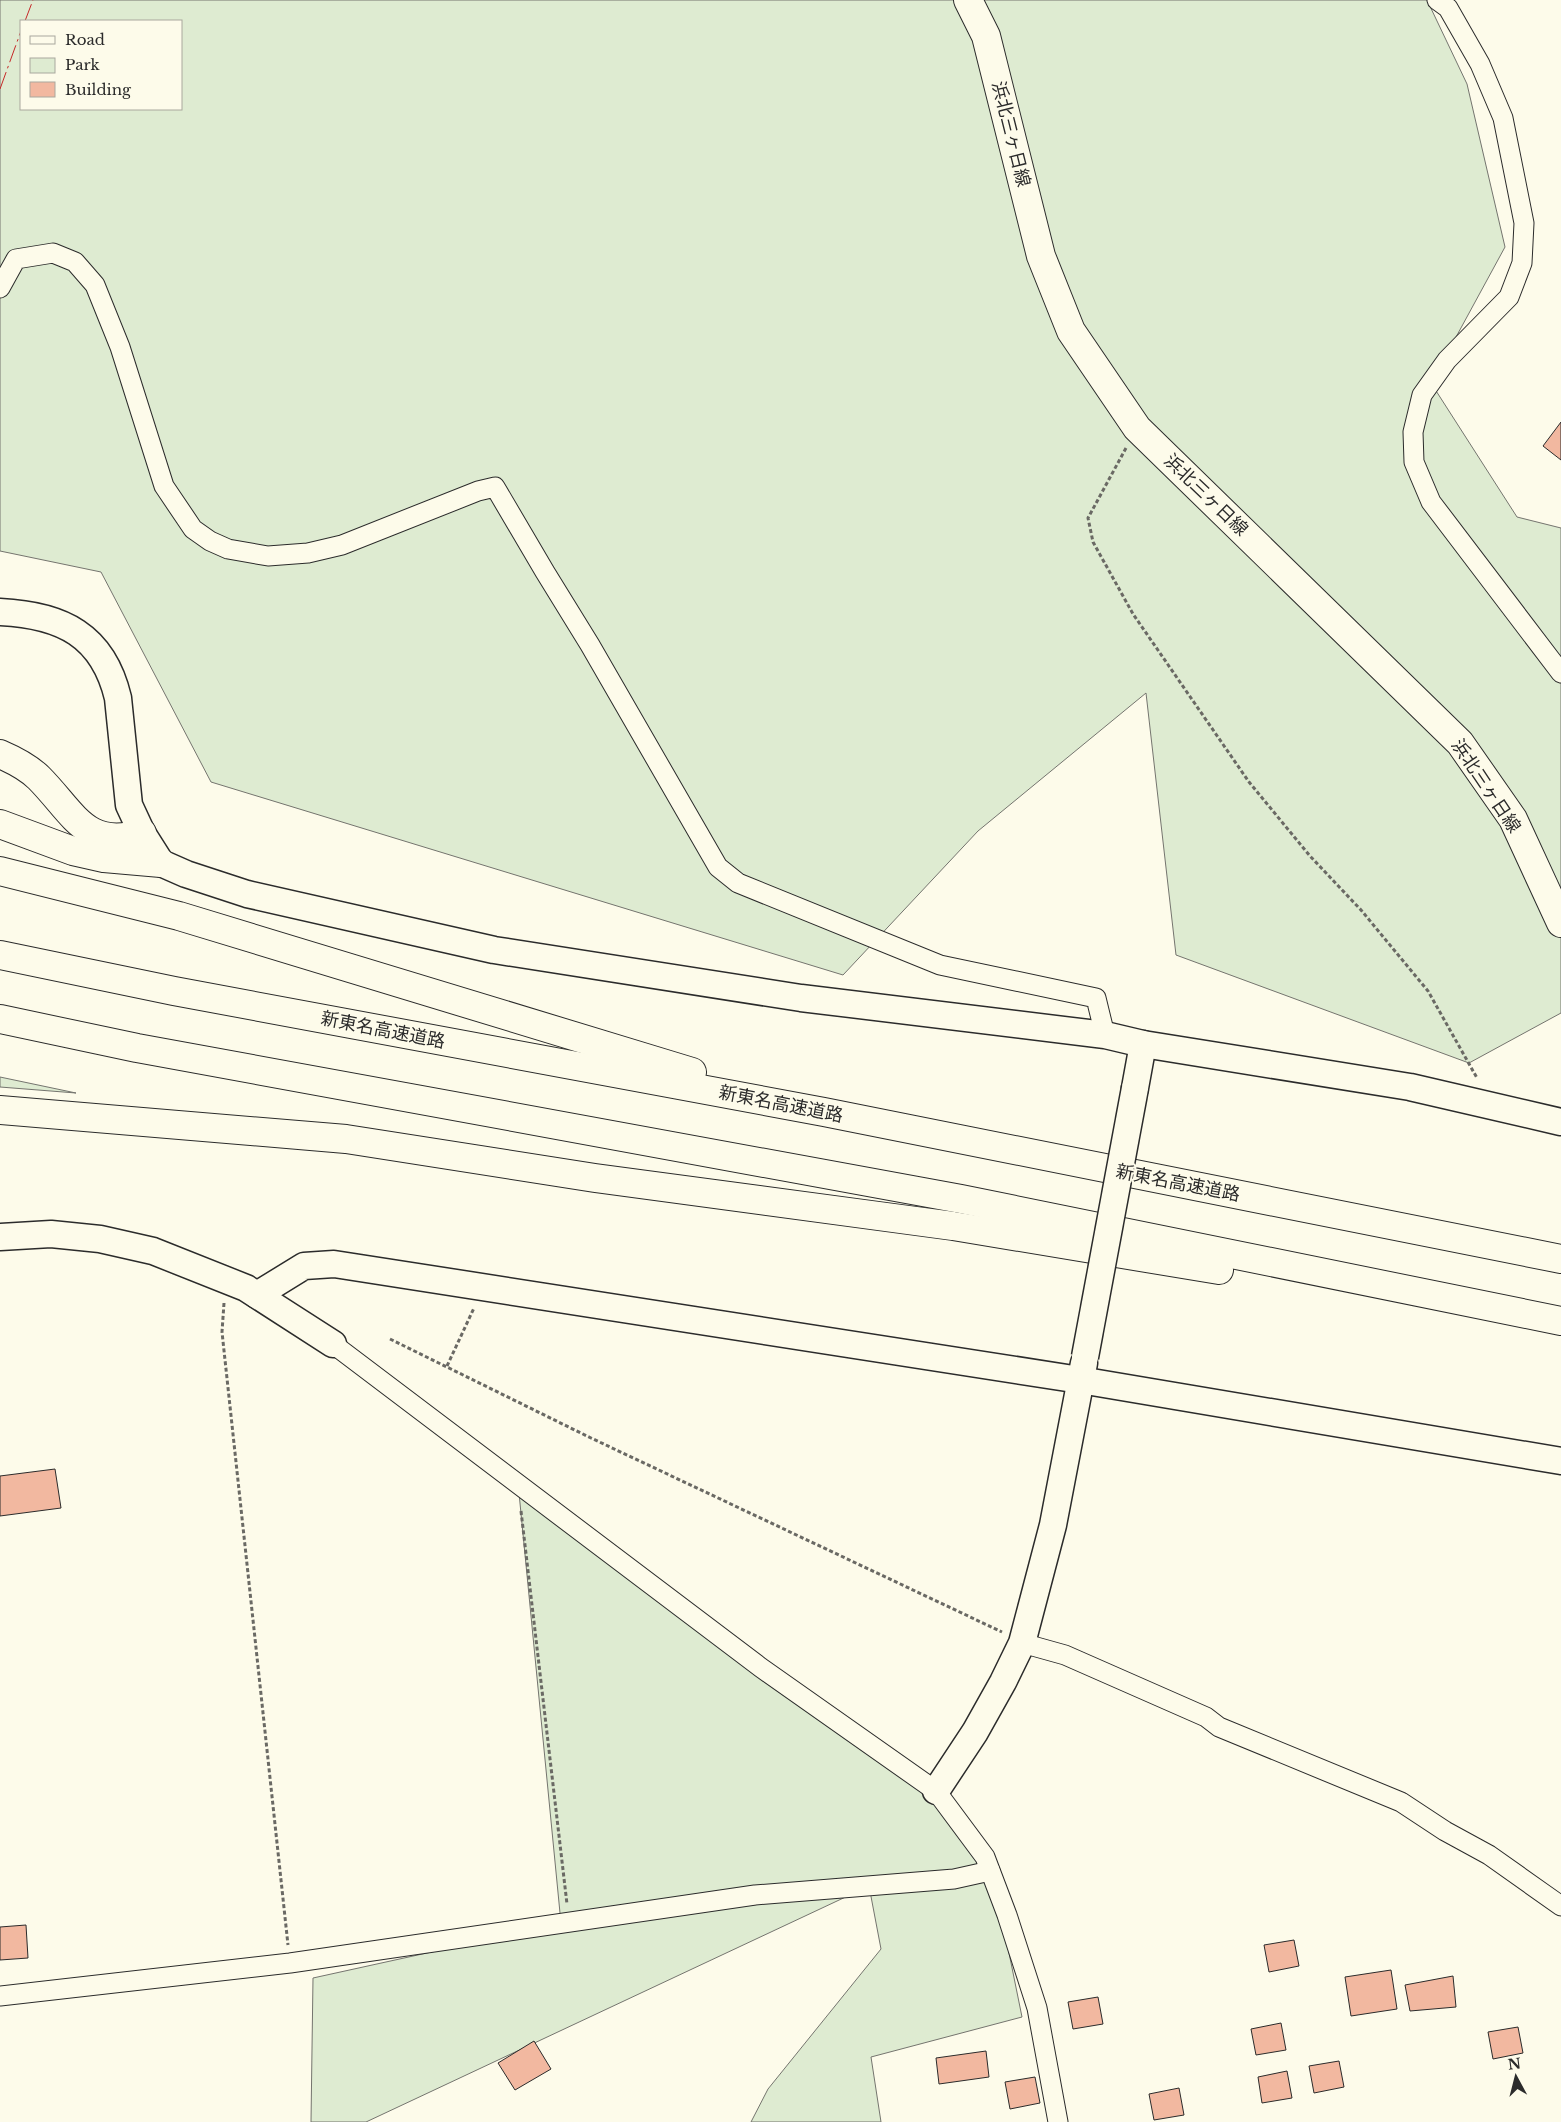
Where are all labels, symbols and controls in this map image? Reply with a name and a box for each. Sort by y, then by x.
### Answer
legend [20,20,182,110]
text: Road [65,30,105,49]
text: Park [65,55,101,74]
street label: 浜北三ヶ日線 [987,79,1035,189]
text: Building [65,80,132,99]
street label: 浜北三ヶ日線 [1160,450,1252,540]
street label: 浜北三ヶ日線 [1447,735,1525,837]
street label: 新東名高速道路 [319,1007,447,1053]
street label: 新東名高速道路 [717,1081,845,1127]
street label: 新東名高速道路 [1114,1160,1242,1206]
north arrow [1491,2052,1541,2102]
text: N [1507,2054,1522,2074]

